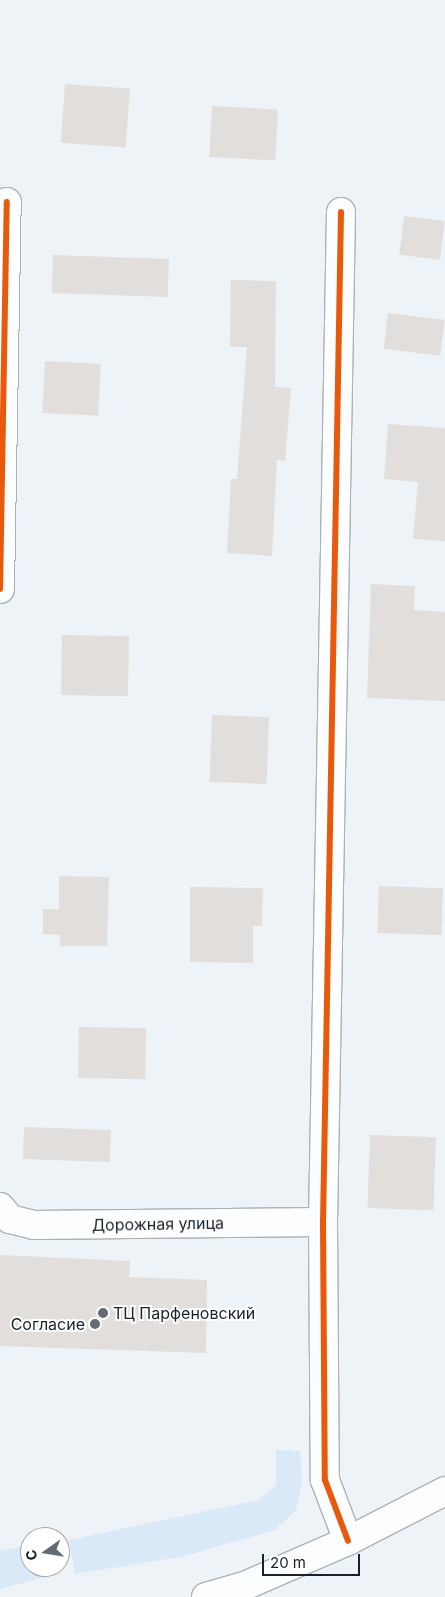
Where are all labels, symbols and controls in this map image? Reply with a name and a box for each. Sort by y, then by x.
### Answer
street label: Дорожная улица [92,1213,224,1235]
place label: ТЦ Парфеновский [113,1303,255,1323]
marker: ТЦ Парфеновский [97,1307,109,1319]
place label: Согласие [11,1314,85,1334]
marker: Согласие [89,1318,101,1330]
north arrow [20,1527,70,1577]
scale bar [265,1544,362,1576]
text: С [21,1548,40,1562]
text: 20 m [270,1553,306,1572]

